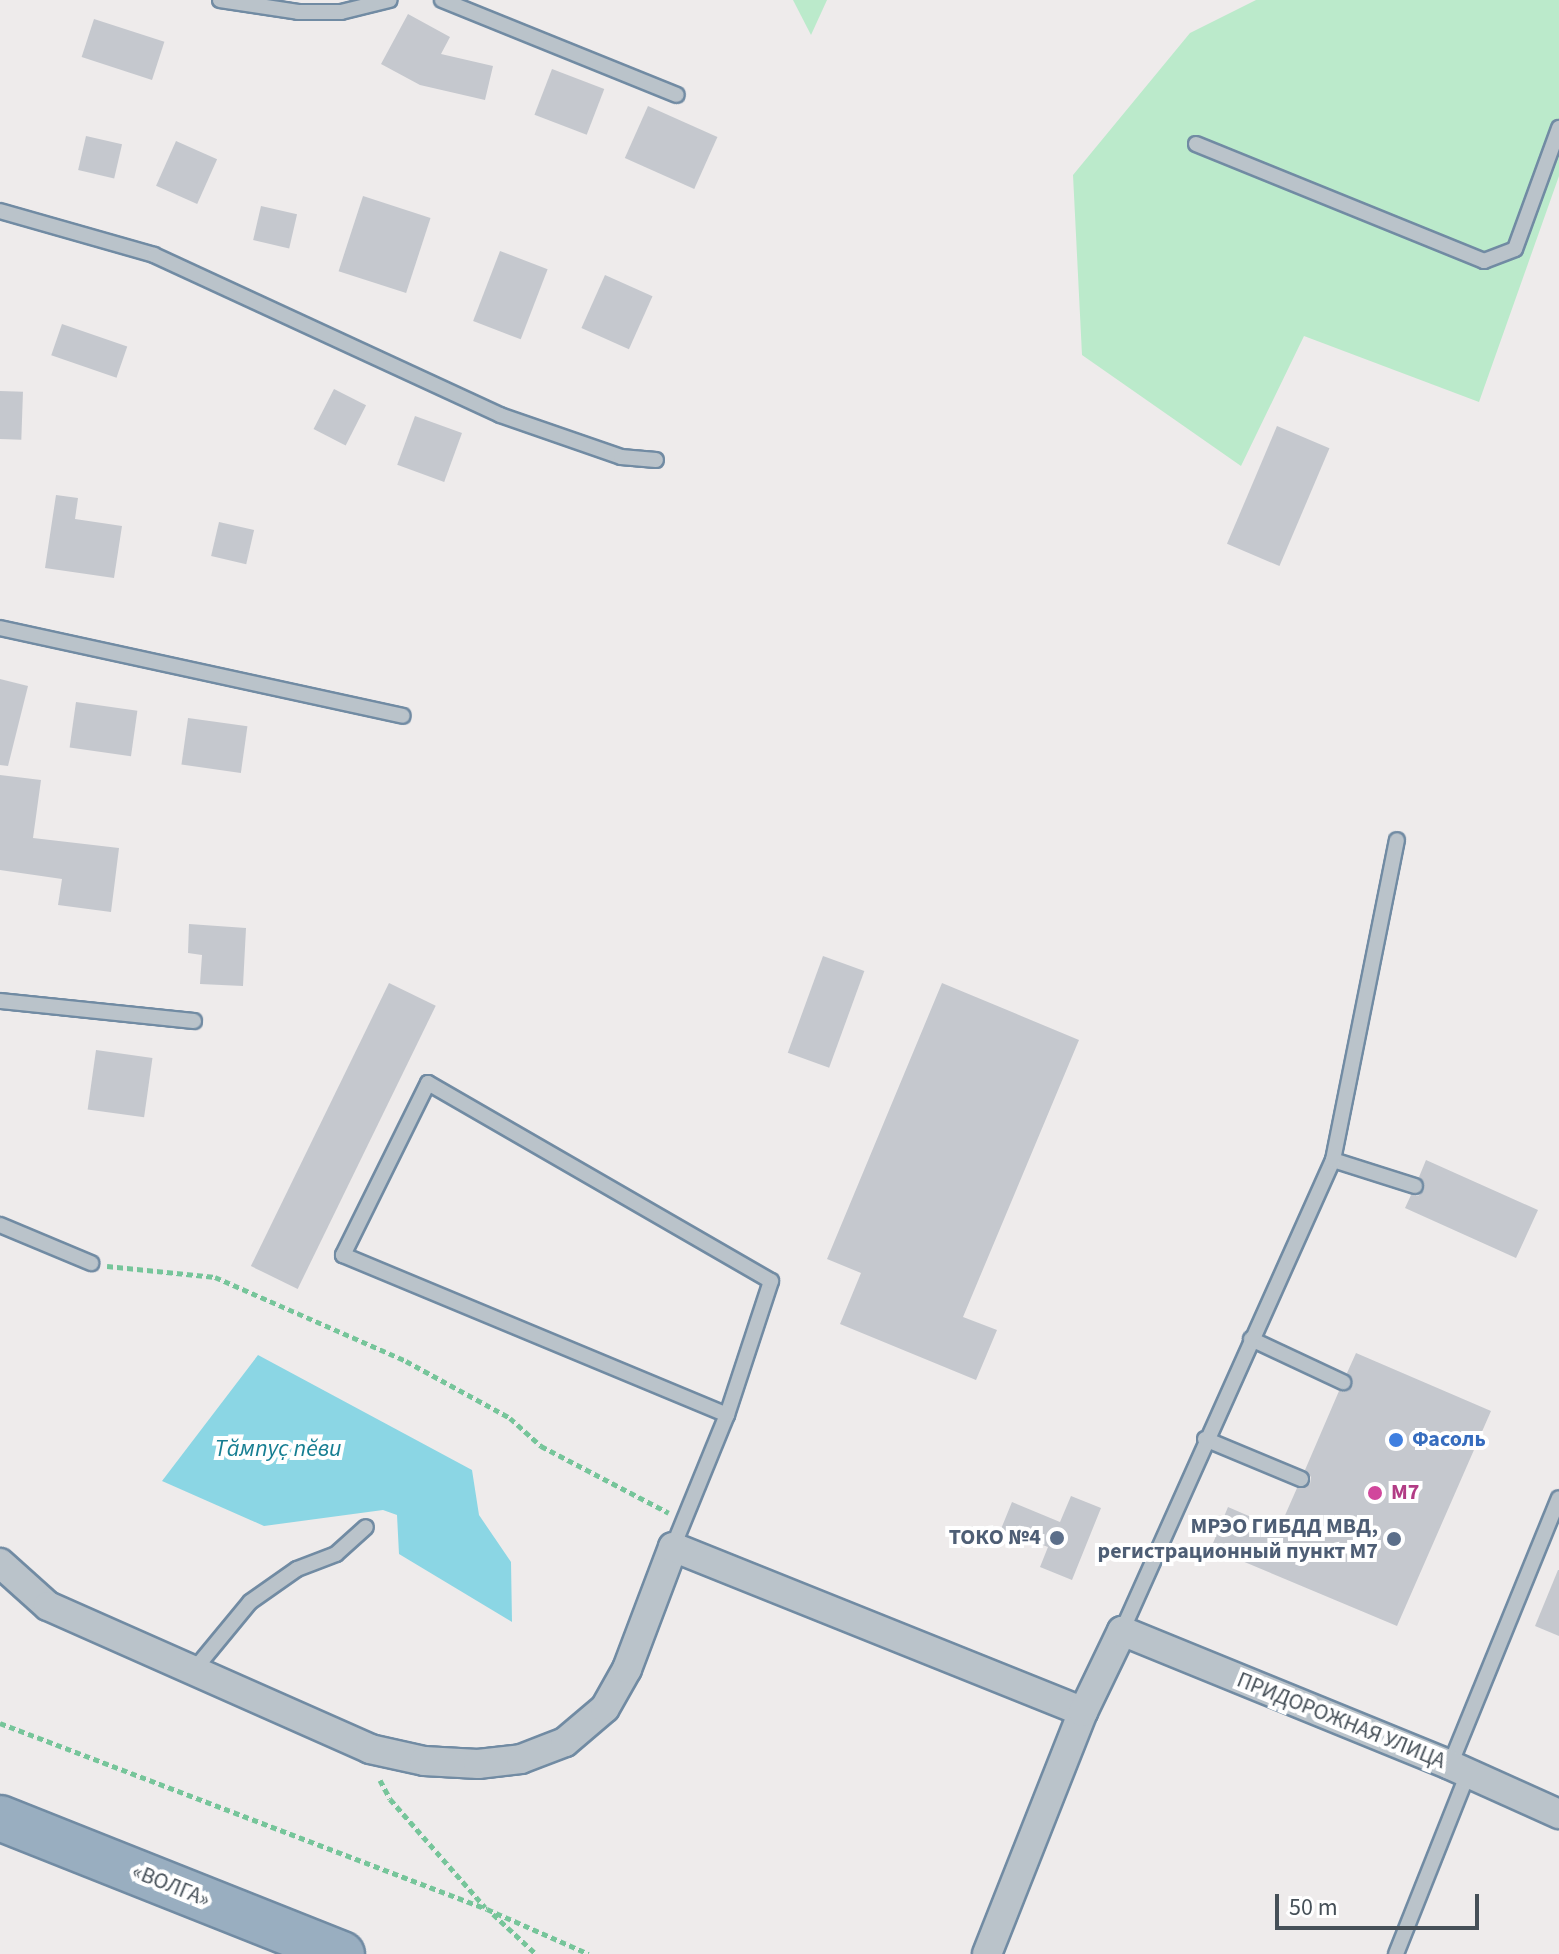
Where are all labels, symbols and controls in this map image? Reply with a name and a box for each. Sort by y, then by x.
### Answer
place label: Фасоль [1412,1427,1486,1453]
marker: Фасоль [1387,1431,1405,1449]
water label: Тӑмпуҫ пӗви [214,1435,342,1463]
place label: М7 [1391,1480,1419,1506]
marker: М7 [1366,1484,1384,1502]
place label: МРЭО ГИБДД МВД, регистрационный пункт М7 [1098,1513,1378,1564]
place label: ТОКО №4 [949,1525,1041,1551]
marker: ТОКО №4 [1048,1529,1066,1547]
marker: МРЭО ГИБДД МВД, регистрационный пункт М7 [1385,1530,1403,1548]
street label: ПРИДОРОЖНАЯ УЛИЦА [1233,1667,1449,1775]
street label: «ВОЛГА» [128,1858,214,1914]
scale bar [1279,1878,1483,1928]
text: 50 m [1289,1890,1338,1925]

